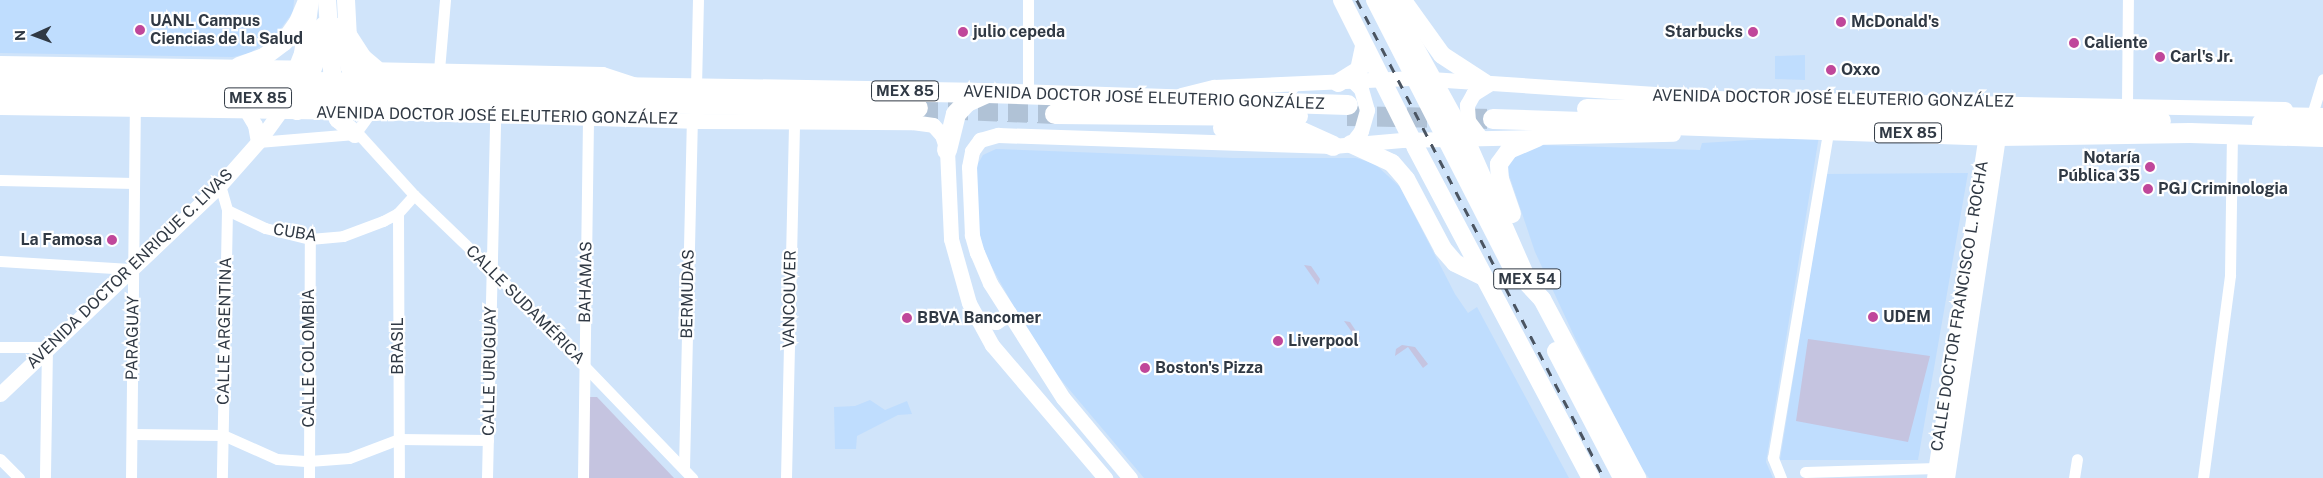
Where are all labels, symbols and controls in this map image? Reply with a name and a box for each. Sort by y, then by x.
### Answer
north arrow [10,10,60,60]
place label: UANL Campus Ciencias de la Salud [150,11,303,49]
place label: McDonald's [1851,12,1939,32]
marker: McDonald's [1835,16,1847,28]
place label: julio cepeda [973,22,1065,42]
place label: Starbucks [1665,22,1743,42]
marker: UANL Campus Ciencias de la Salud [134,24,146,36]
marker: julio cepeda [957,26,969,38]
marker: Starbucks [1747,26,1759,38]
text: N [12,30,28,41]
place label: Caliente [2084,33,2148,53]
marker: Caliente [2068,37,2080,49]
place label: Carl's Jr. [2170,47,2233,67]
marker: Carl's Jr. [2154,51,2166,63]
place label: Oxxo [1841,60,1880,80]
marker: Oxxo [1825,64,1837,76]
road number: MEX 85 [870,78,940,104]
street label: AVENIDA DOCTOR JOSÉ ELEUTERIO GONZÁLEZ [963,82,1325,114]
road number: MEX 85 [223,86,293,110]
street label: AVENIDA DOCTOR JOSÉ ELEUTERIO GONZÁLEZ [1652,86,2014,112]
street label: AVENIDA DOCTOR JOSÉ ELEUTERIO GONZÁLEZ [316,103,678,129]
road number: MEX 85 [1873,120,1943,146]
place label: Notaría Pública 35 [2058,148,2140,186]
street label: CALLE DOCTOR FRANCISCO L. ROCHA [1928,159,1992,453]
marker: Notaría Pública 35 [2144,161,2156,173]
street label: AVENIDA DOCTOR ENRIQUE C. LIVAS [23,165,237,373]
place label: PGJ Criminologia [2158,179,2288,199]
marker: PGJ Criminologia [2142,183,2154,195]
street label: CUBA [272,220,318,246]
place label: La Famosa [20,230,102,250]
marker: La Famosa [106,234,118,246]
street label: BAHAMAS [576,241,596,323]
street label: CALLE SUDAMÉRICA [462,242,588,368]
street label: BERMUDAS [678,249,698,339]
street label: VANCOUVER [780,250,800,348]
street label: CALLE ARGENTINA [214,257,236,405]
road number: MEX 54 [1492,266,1562,292]
street label: CALLE COLOMBIA [299,289,319,427]
street label: PARAGUAY [123,296,143,380]
street label: CALLE URUGUAY [479,306,501,436]
place label: UDEM [1883,307,1931,327]
place label: BBVA Bancomer [917,308,1041,328]
marker: UDEM [1867,311,1879,323]
marker: BBVA Bancomer [901,312,913,324]
street label: BRASIL [388,317,408,375]
place label: Liverpool [1288,331,1359,351]
marker: Liverpool [1272,335,1284,347]
place label: Boston's Pizza [1155,358,1263,378]
marker: Boston's Pizza [1139,362,1151,374]

